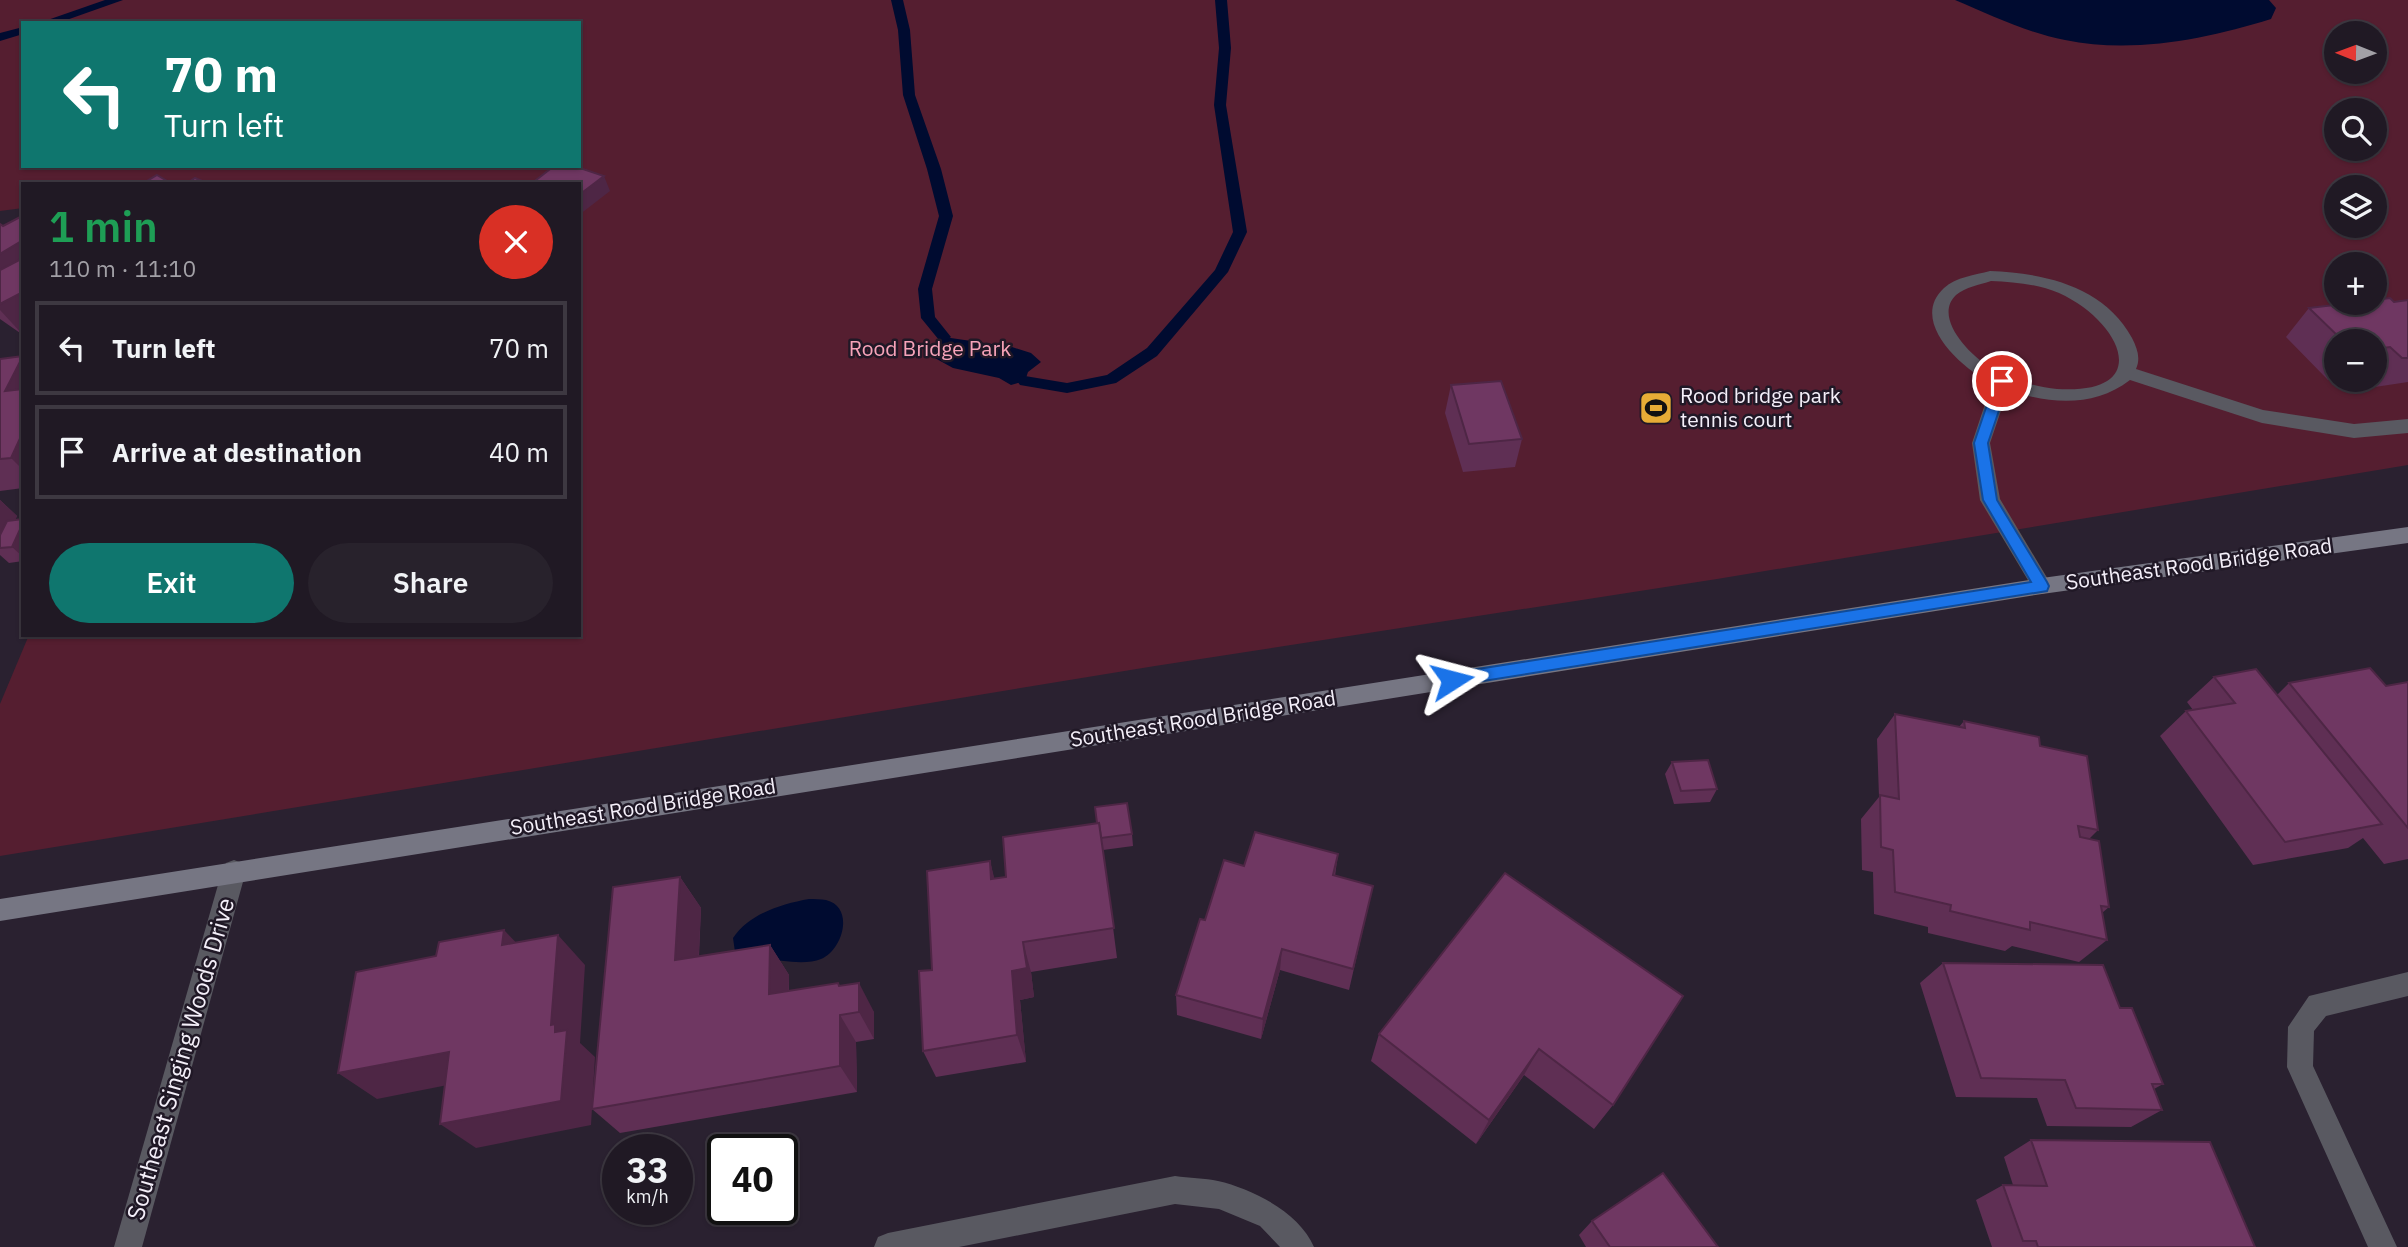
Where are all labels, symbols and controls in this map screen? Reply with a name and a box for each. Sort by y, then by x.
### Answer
north arrow [2324,21,2387,84]
map controls [2324,21,2387,392]
text: 70 m [164,42,278,105]
icon: left [49,49,140,140]
button: search [2324,98,2387,161]
text: Turn left [164,104,284,146]
button: layers [2324,175,2387,238]
text: 1 min [49,199,158,254]
button: close [479,205,553,279]
button: + [2324,252,2387,315]
text: 110 m · 11:10 [49,253,196,283]
icon: left [53,329,91,367]
button: − [2324,329,2387,392]
text: Turn left [112,331,215,365]
text: 70 m [489,331,549,365]
park label: Rood Bridge Park [849,334,1011,362]
pin [1972,351,2032,411]
icon: arrive [1983,362,2021,400]
place label: Rood bridge park tennis court [1680,381,1841,433]
sports icon: Rood bridge park tennis court [1637,389,1675,427]
icon: arrive [53,433,91,471]
text: Arrive at destination [112,435,362,469]
text: 40 m [489,435,549,469]
street label: Southeast Rood Bridge Road [2064,530,2334,596]
button: Exit [49,543,294,623]
button: Share [308,543,553,623]
position arrow [1415,643,1489,717]
street label: Southeast Rood Bridge Road [1068,683,1338,753]
street label: Southeast Rood Bridge Road [508,771,778,841]
street label: Southeast Singing Woods Drive [119,894,241,1224]
speed limit sign: 40 [707,1134,798,1225]
text: 33 [626,1147,669,1193]
text: km/h [626,1185,669,1208]

